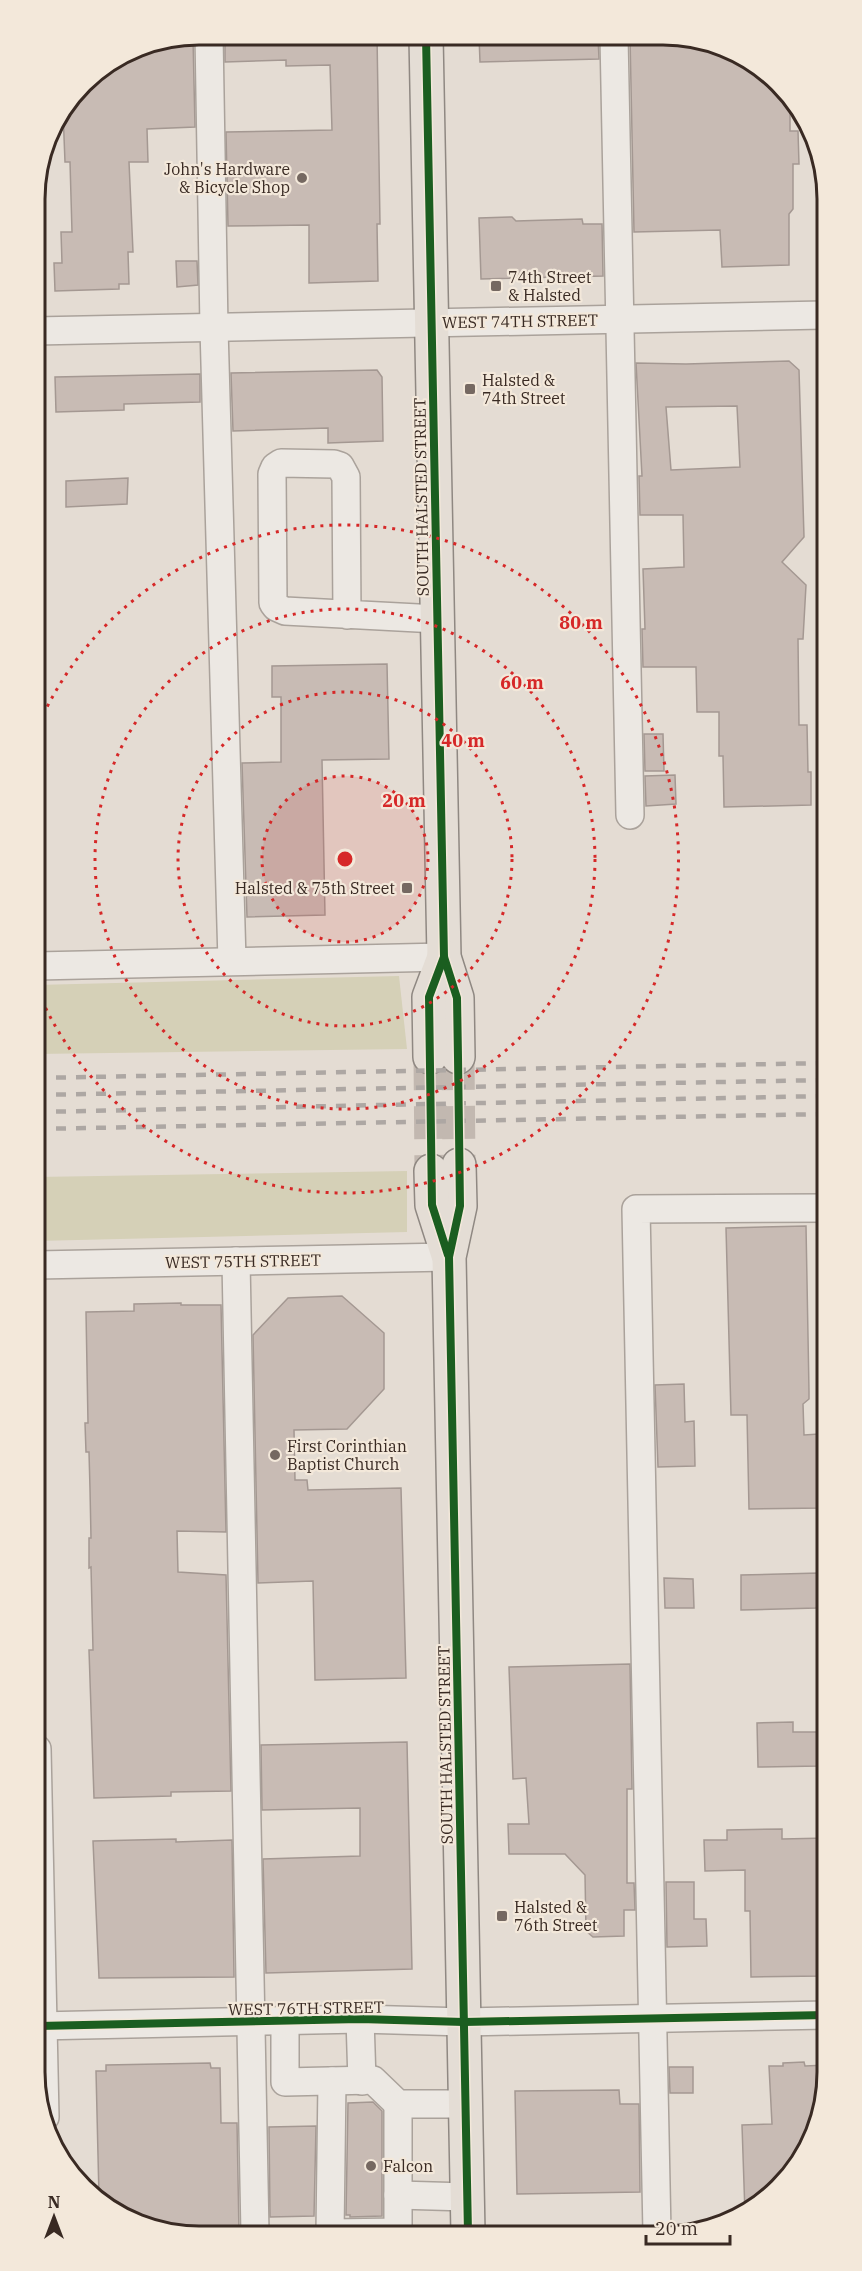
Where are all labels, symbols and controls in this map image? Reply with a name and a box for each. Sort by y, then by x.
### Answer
place label: John's Hardware & Bicycle Shop [164,159,290,197]
marker: John's Hardware & Bicycle Shop [295,171,309,185]
place label: 74th Street & Halsted [508,267,592,305]
marker: 74th Street & Halsted [489,279,503,293]
street label: WEST 74TH STREET [442,310,598,332]
place label: Halsted & 74th Street [482,370,566,408]
marker: Halsted & 74th Street [463,382,477,396]
street label: SOUTH HALSTED STREET [409,398,433,596]
text: 80 m [559,611,603,634]
text: 60 m [500,671,544,694]
text: 40 m [441,729,485,752]
text: 20 m [382,789,426,812]
centre of rings [335,849,355,869]
place label: Halsted & 75th Street [235,878,395,898]
marker: Halsted & 75th Street [400,881,414,895]
street label: WEST 75TH STREET [165,1250,321,1272]
place label: First Corinthian Baptist Church [287,1436,407,1474]
marker: First Corinthian Baptist Church [268,1448,282,1462]
street label: SOUTH HALSTED STREET [433,1646,457,1844]
place label: Halsted & 76th Street [514,1897,598,1935]
marker: Halsted & 76th Street [495,1909,509,1923]
street label: WEST 76TH STREET [228,1997,384,2019]
place label: Falcon [383,2156,433,2176]
marker: Falcon [364,2159,378,2173]
north arrow [24,2187,84,2247]
text: N [48,2192,60,2212]
scale bar [646,2208,730,2246]
text: 20 m [655,2217,698,2240]

